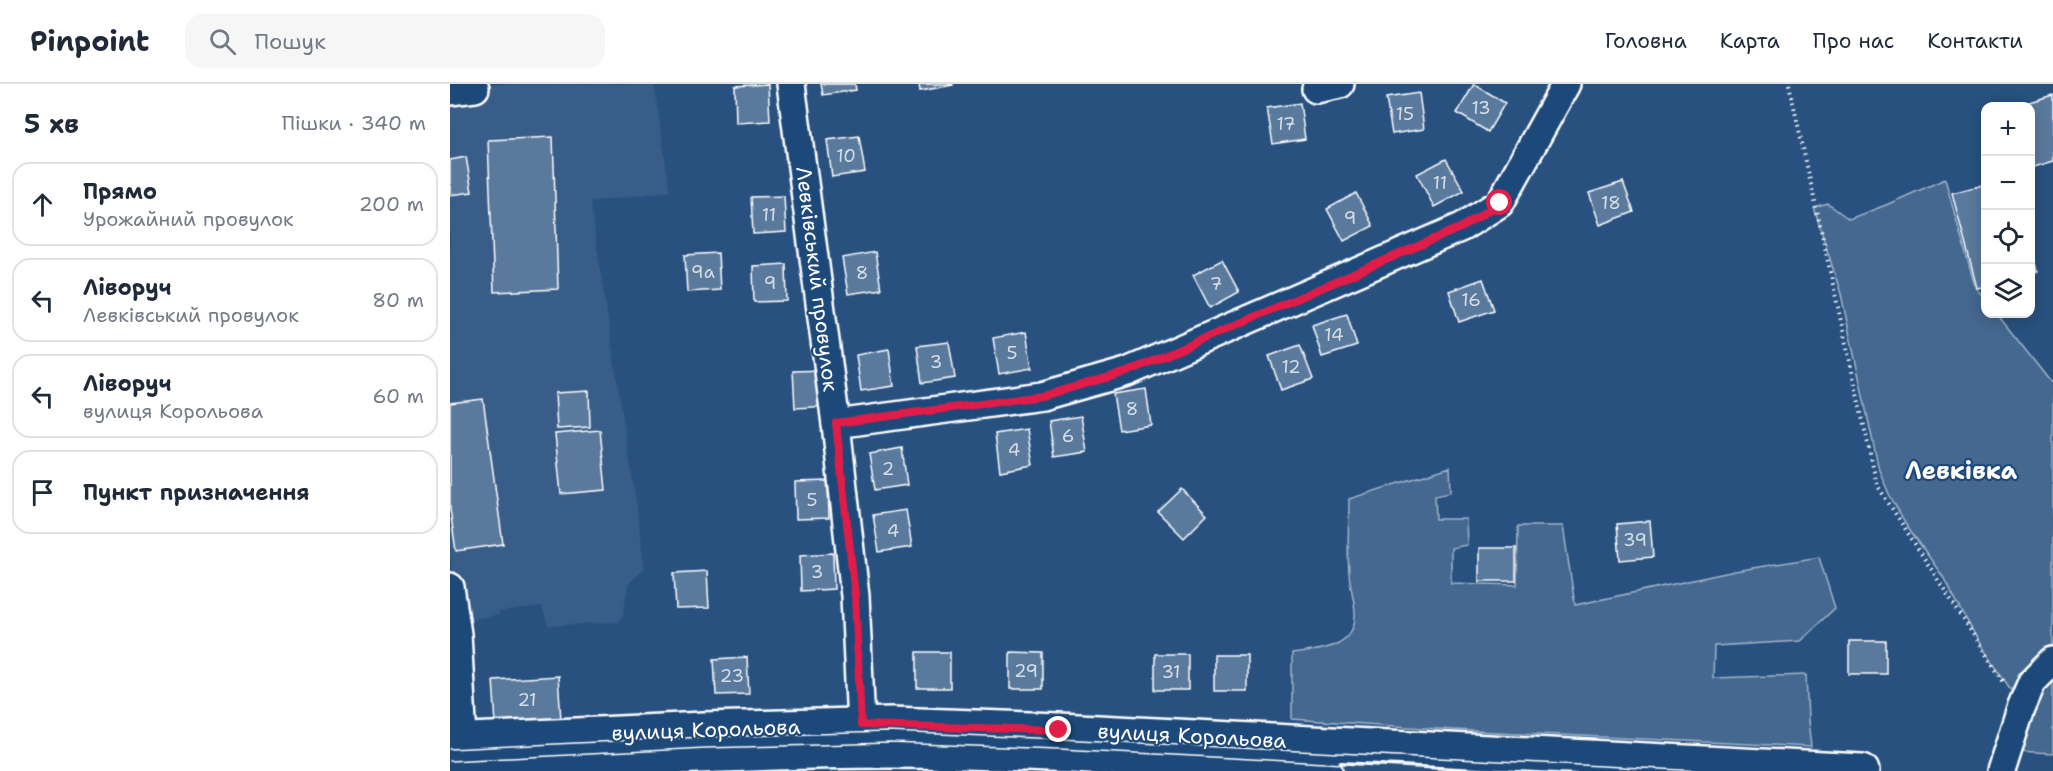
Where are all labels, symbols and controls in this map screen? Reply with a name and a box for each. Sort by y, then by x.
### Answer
search box [185,14,605,68]
text: Pinpoint [30,22,149,60]
icon: search [206,25,239,58]
text: Пошук [254,27,326,56]
text: Головна [1605,27,1687,55]
text: Карта [1720,27,1780,55]
text: Про нас [1813,27,1894,55]
text: Контакти [1927,27,2023,55]
house number: 13 [1471,96,1491,120]
house number: 15 [1396,102,1414,126]
map controls [1981,102,2035,318]
button: + [1981,102,2035,156]
text: 5 хв [24,106,79,141]
text: Пішки · 340 m [282,110,426,136]
house number: 17 [1276,112,1296,136]
house number: 10 [836,144,856,168]
button: − [1981,156,2035,210]
street label: Левківський провулок [789,165,845,393]
house number: 11 [1433,171,1447,195]
text: Прямо [83,177,157,206]
icon: ahead [26,188,59,221]
route start [1486,189,1512,215]
text: 200 m [359,191,424,217]
house number: 18 [1601,191,1621,215]
house number: 11 [762,203,776,227]
text: Урожайний провулок [83,206,294,232]
house number: 9 [1344,206,1356,230]
button: locate [1981,210,2035,264]
house number: 9а [691,260,715,284]
house number: 8 [856,261,868,285]
button: layers [1981,264,2035,318]
house number: 9 [764,271,776,295]
house number: 7 [1210,272,1222,296]
text: Ліворуч [83,273,171,302]
icon: left [26,284,59,317]
text: 80 m [372,287,424,313]
house number: 16 [1461,288,1481,312]
text: Левківський провулок [83,302,299,328]
house number: 14 [1324,323,1344,347]
house number: 5 [1006,341,1018,365]
house number: 3 [930,350,942,374]
house number: 12 [1281,355,1301,379]
text: Ліворуч [83,369,171,398]
icon: left [26,380,59,413]
text: 60 m [372,383,424,409]
house number: 8 [1126,397,1138,421]
text: вулиця Корольова [83,398,263,424]
house number: 6 [1062,424,1074,448]
house number: 4 [1008,438,1020,462]
district label: Левківка [1905,455,2018,487]
house number: 2 [882,457,894,481]
icon: arrive [26,476,59,509]
text: Пункт призначення [83,478,310,507]
house number: 5 [806,488,818,512]
house number: 4 [887,519,899,543]
house number: 39 [1623,528,1647,552]
house number: 3 [811,560,823,584]
house number: 29 [1014,659,1038,683]
house number: 31 [1161,660,1181,684]
house number: 23 [720,664,744,688]
house number: 21 [517,688,537,712]
street label: вулиця Корольова [611,713,801,747]
route end [1045,716,1071,742]
street label: вулиця Корольова [1097,717,1287,755]

